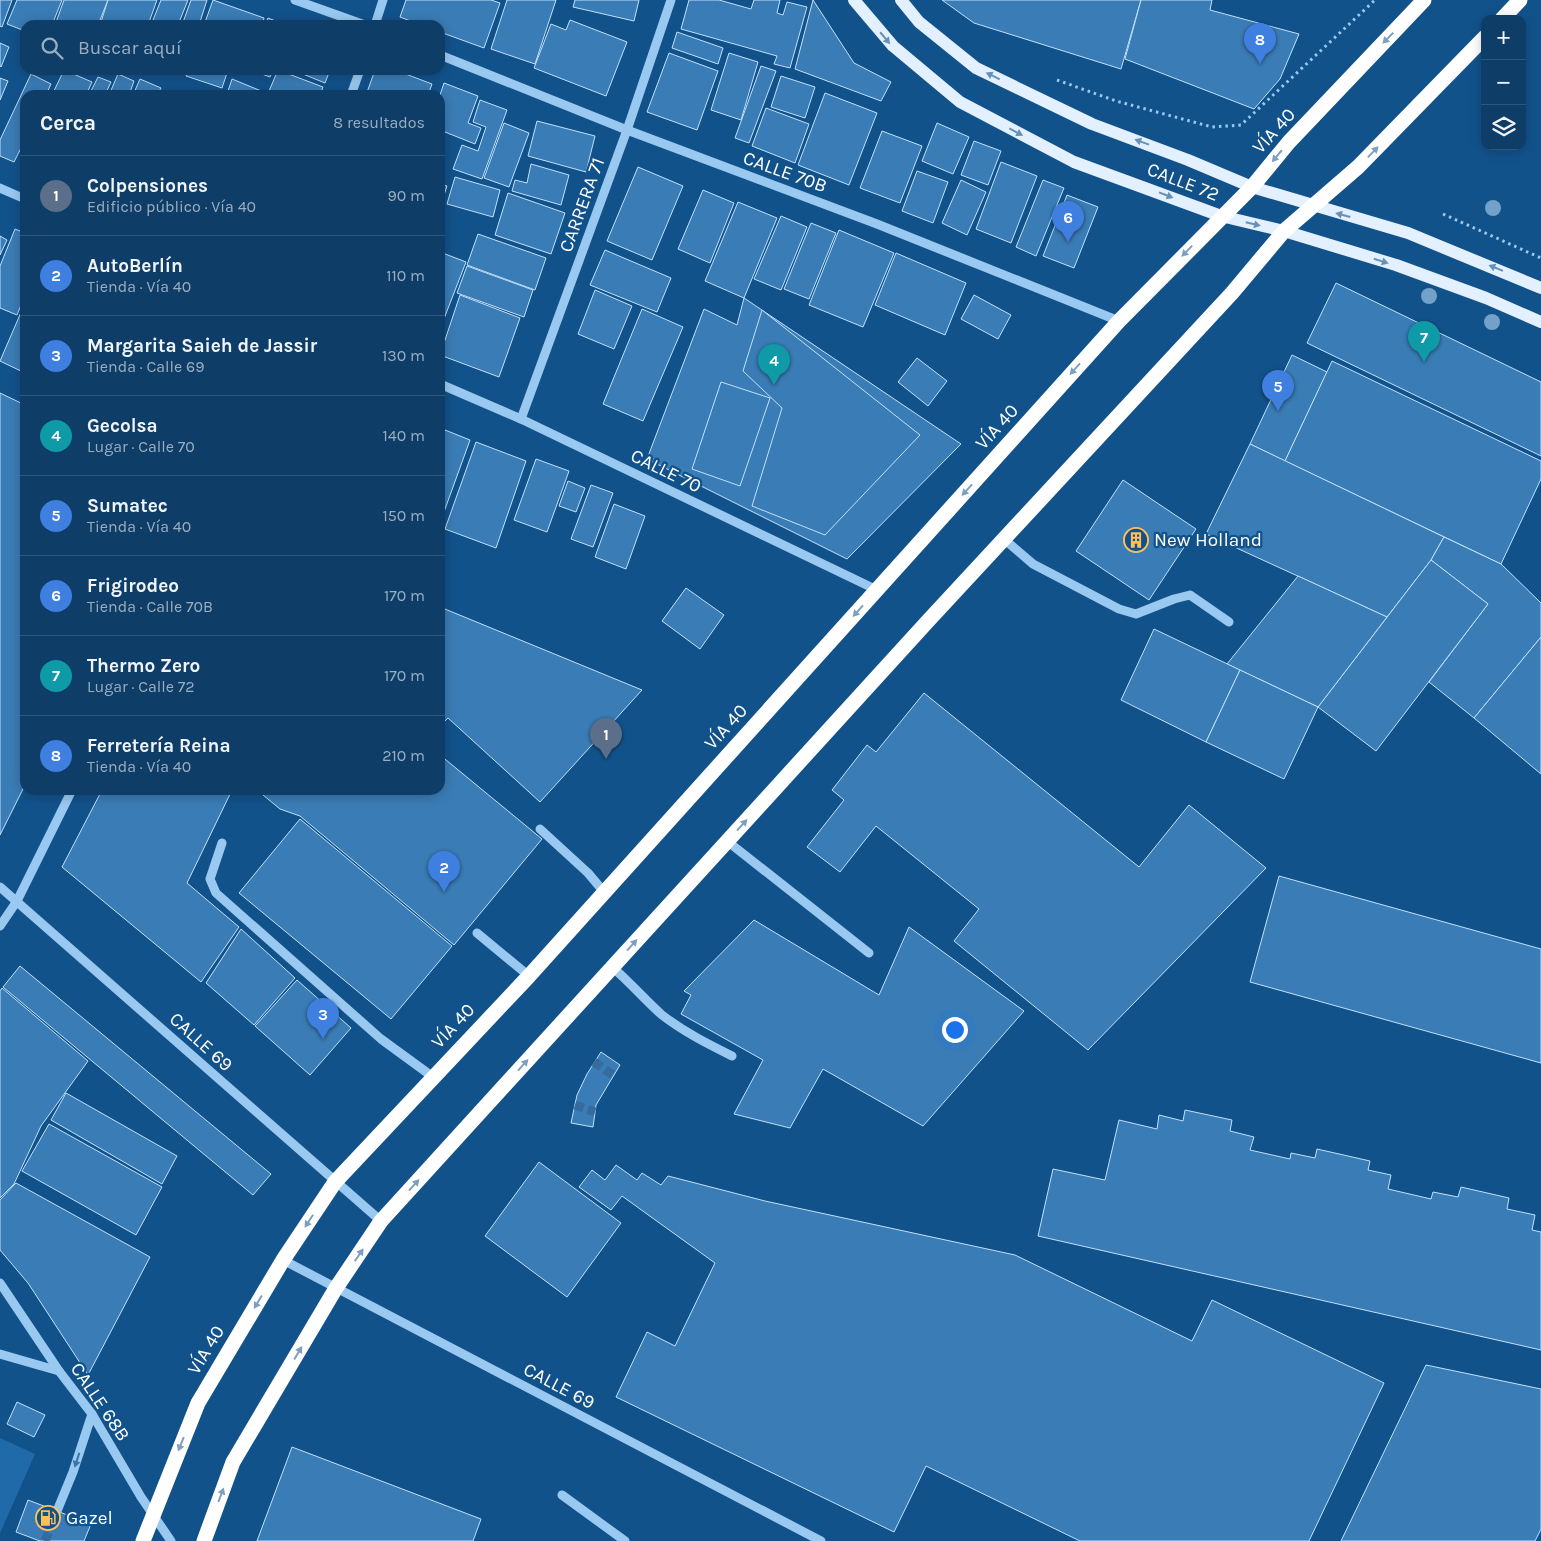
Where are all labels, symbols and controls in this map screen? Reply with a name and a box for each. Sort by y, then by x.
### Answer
map controls [1481,15,1526,150]
button: + [1481,15,1526,60]
search box [20,20,445,75]
pin: 8 [1244,23,1276,64]
one-way arrow [880,31,891,44]
one-way arrow [1382,31,1394,43]
icon: search [38,34,66,62]
text: Buscar aquí [78,37,182,59]
button: − [1481,60,1526,105]
one-way arrow [986,72,1000,80]
street label: VÍA 40 [1247,103,1300,158]
button: layers [1481,105,1526,150]
text: Cerca [40,111,96,135]
text: 8 resultados [333,113,425,132]
one-way arrow [1010,127,1023,136]
one-way arrow [1134,138,1149,145]
one-way arrow [1367,146,1379,158]
street label: CALLE 70B [740,147,830,197]
one-way arrow [1272,150,1283,163]
street label: CARRERA 71 [555,155,609,255]
street label: CALLE 72 [1144,158,1222,206]
text: Colpensiones [87,175,208,197]
text: 1 [53,186,59,205]
text: 90 m [387,186,425,205]
one-way arrow [1159,191,1174,199]
text: Edificio público · Vía 40 [87,197,256,216]
pin: 6 [1052,201,1084,242]
one-way arrow [1335,211,1350,219]
one-way arrow [1245,220,1260,228]
one-way arrow [1181,245,1193,257]
text: AutoBerlín [87,255,183,277]
one-way arrow [1374,257,1389,265]
one-way arrow [1489,264,1503,272]
text: 2 [51,266,61,285]
text: 110 m [386,266,425,285]
text: Tienda · Vía 40 [87,277,191,296]
pin: 7 [1408,321,1440,362]
text: Margarita Saieh de Jassir [87,335,317,357]
pin: 4 [758,344,790,385]
text: 3 [51,346,61,365]
text: 130 m [382,346,425,365]
text: Tienda · Calle 69 [87,357,204,376]
one-way arrow [1070,363,1081,376]
pin: 5 [1262,370,1294,411]
street label: VÍA 40 [970,399,1023,454]
text: Gecolsa [87,415,158,437]
text: 4 [51,426,61,445]
text: 140 m [383,426,425,445]
text: Lugar · Calle 70 [87,437,195,456]
street label: CALLE 70 [627,445,705,497]
one-way arrow [961,483,972,496]
text: Sumatec [87,495,168,517]
text: 5 [51,506,61,525]
text: 150 m [382,506,425,525]
text: Tienda · Vía 40 [87,517,191,536]
building icon: New Holland [1123,527,1149,553]
place label: New Holland [1154,529,1262,551]
text: Frigirodeo [87,575,179,597]
text: 6 [51,586,61,605]
text: 170 m [384,586,425,605]
text: Tienda · Calle 70B [87,597,213,616]
one-way arrow [852,604,864,616]
text: Thermo Zero [87,655,200,677]
text: 7 [52,666,60,685]
text: 170 m [384,666,425,685]
text: Lugar · Calle 72 [87,677,195,696]
street label: VÍA 40 [699,699,752,754]
pin: 1 [590,718,622,759]
text: Ferretería Reina [87,735,231,757]
text: 8 [51,746,61,765]
text: 210 m [382,746,425,765]
text: Tienda · Vía 40 [87,757,191,776]
one-way arrow [736,819,748,831]
pin: 2 [428,851,460,892]
one-way arrow [626,939,638,951]
pin: 3 [307,998,339,1039]
street label: VÍA 40 [426,998,479,1053]
street label: CALLE 69 [165,1008,237,1076]
your location [942,1017,968,1043]
one-way arrow [517,1060,529,1072]
one-way arrow [408,1180,420,1192]
one-way arrow [304,1214,314,1227]
one-way arrow [354,1248,363,1262]
one-way arrow [254,1295,263,1308]
street label: VÍA 40 [182,1321,229,1379]
one-way arrow [294,1346,303,1359]
street label: CALLE 69 [520,1358,598,1414]
street label: CALLE 68B [66,1359,134,1445]
one-way arrow [177,1437,185,1452]
one-way arrow [73,1453,81,1468]
one-way arrow [218,1488,225,1503]
fuel station icon: Gazel [35,1505,61,1531]
place label: Gazel [66,1507,113,1529]

